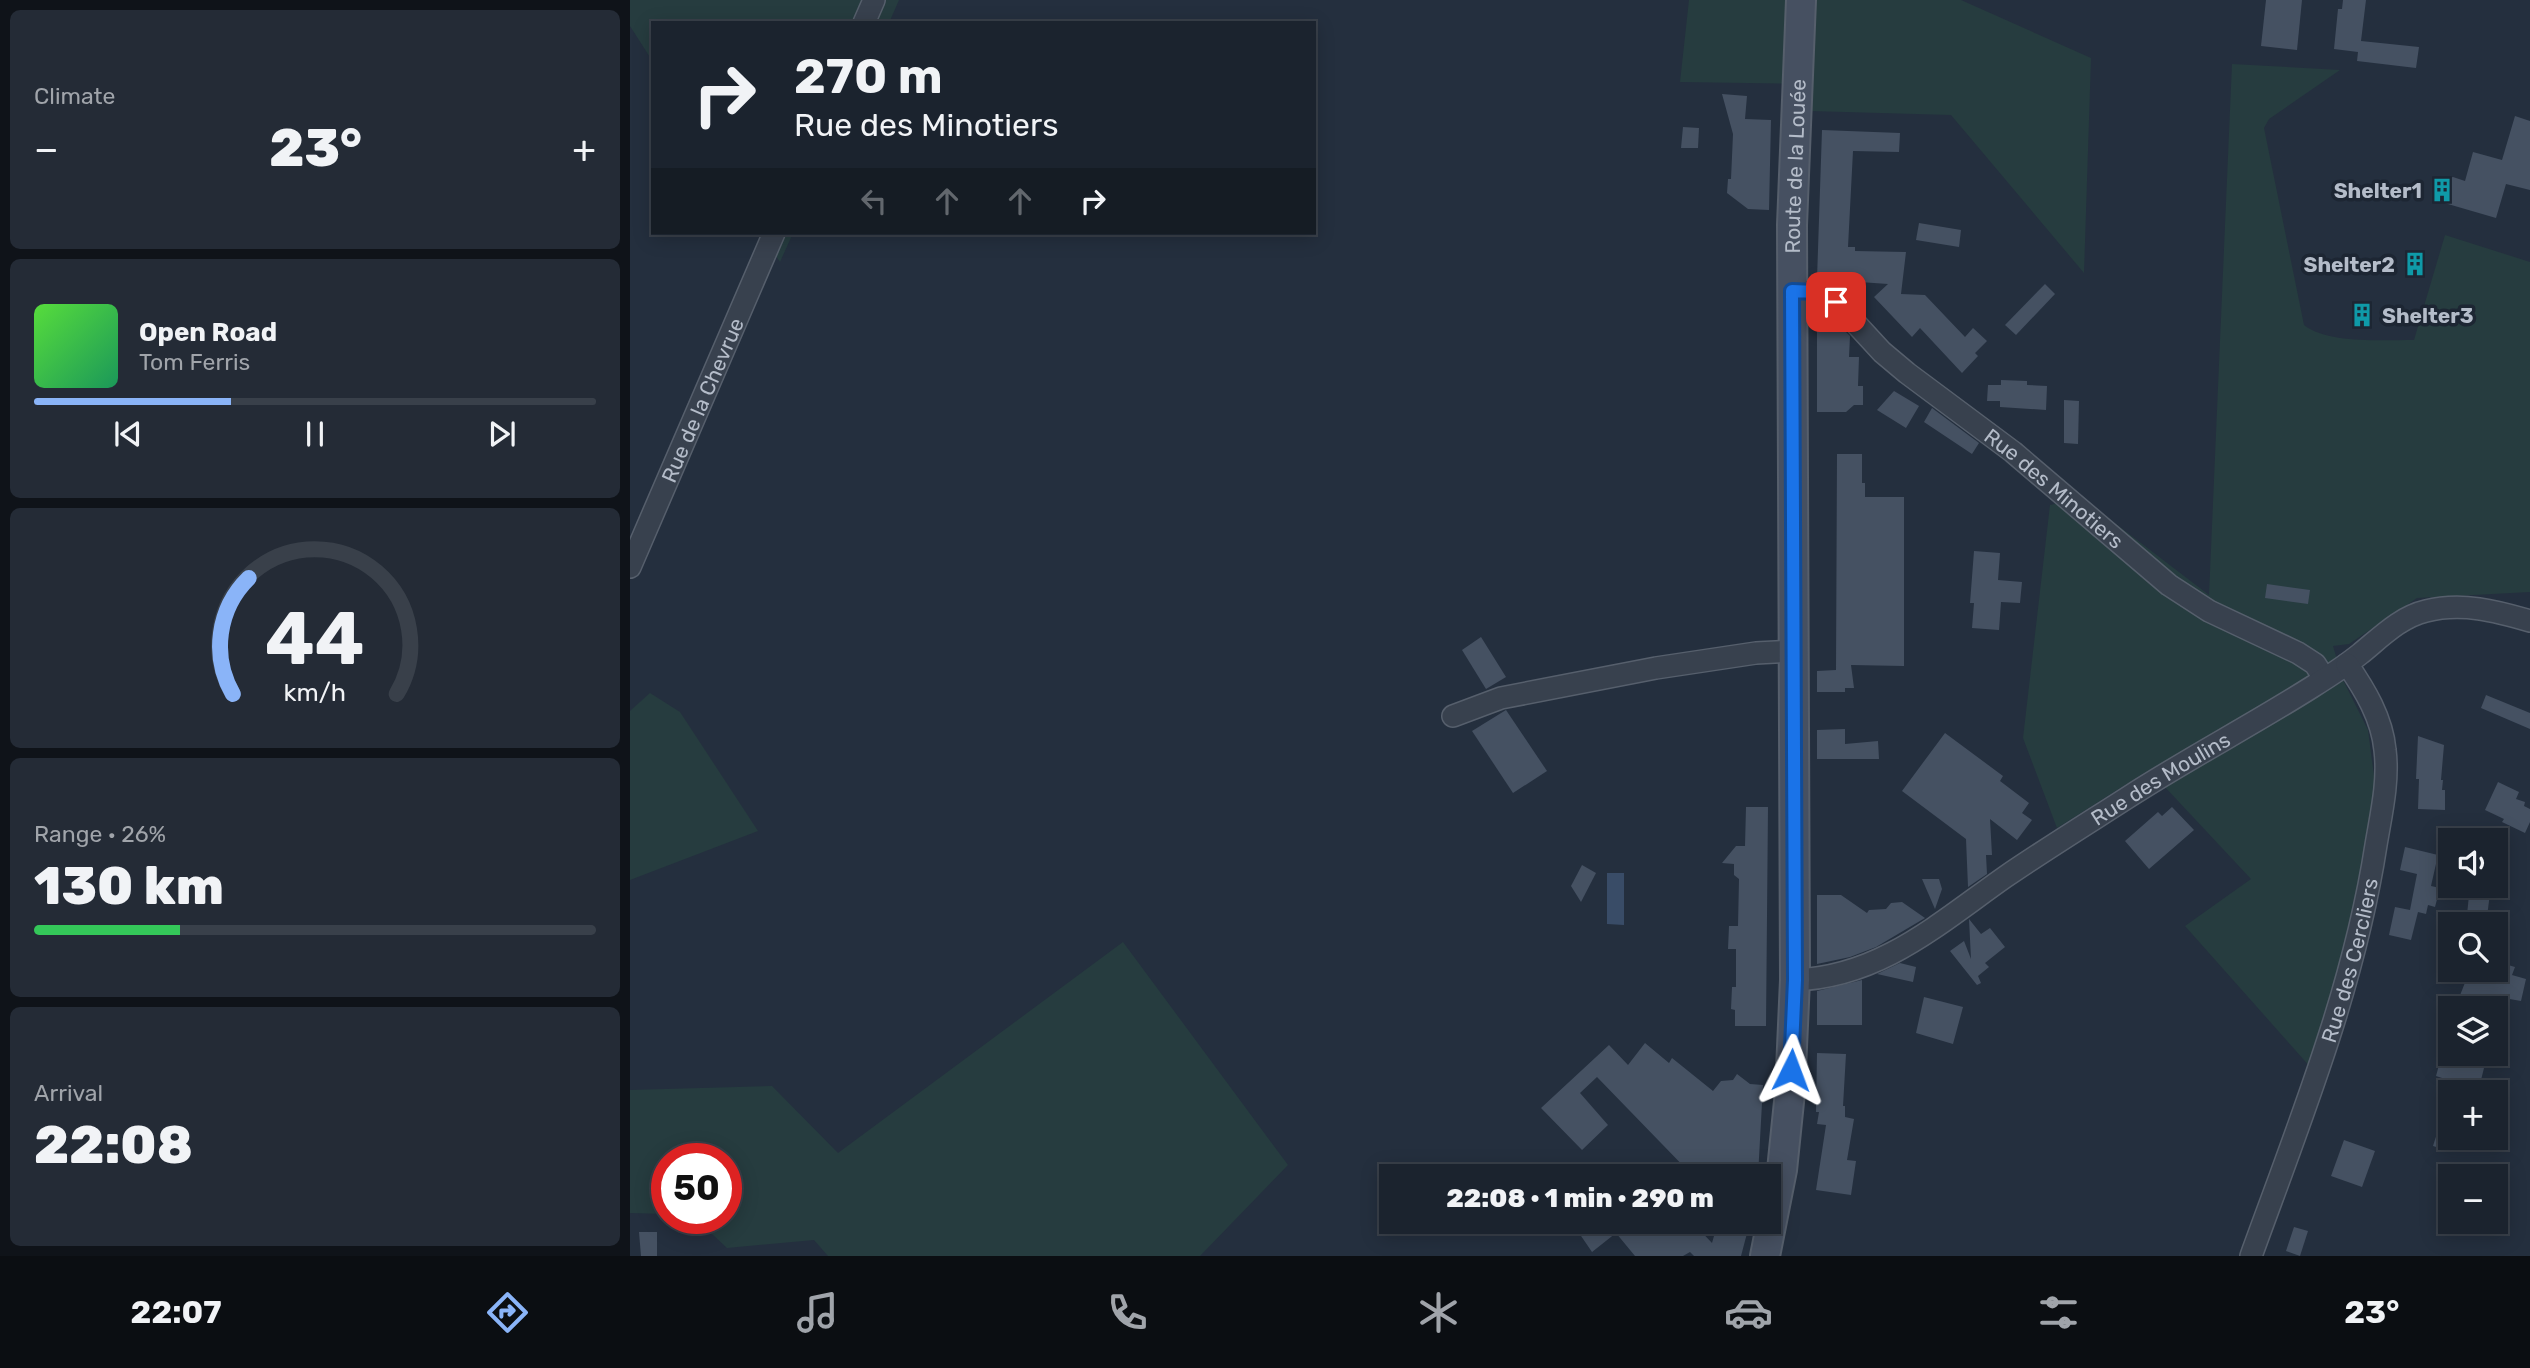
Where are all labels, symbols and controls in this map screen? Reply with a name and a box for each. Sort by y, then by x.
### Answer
text: 270 m [794,47,943,105]
icon: right [679,49,770,140]
street label: Route de la Louée [1779,78,1810,254]
text: Climate [34,82,115,110]
text: Rue des Minotiers [794,106,1059,144]
text: 23° [269,117,362,179]
text: − [34,126,59,172]
text: + [572,126,596,172]
building icon: Shelter1 [2428,176,2456,204]
place label: Shelter1 [2334,178,2422,203]
icon: left [855,182,893,220]
icon: ahead [928,182,966,220]
icon: ahead [1001,182,1039,220]
icon: right [1074,182,1112,220]
building icon: Shelter2 [2401,250,2429,278]
place label: Shelter2 [2303,252,2395,277]
pin [1806,272,1866,332]
icon: arrive [1817,283,1855,321]
building icon: Shelter3 [2348,301,2376,329]
place label: Shelter3 [2382,303,2474,328]
street label: Rue de la Chevrue [656,314,749,486]
text: Open Road [139,317,277,348]
text: Tom Ferris [139,348,250,376]
icon: previous [109,415,147,453]
icon: pause [296,415,334,453]
icon: next [483,415,521,453]
street label: Rue des Minotiers [1980,423,2129,553]
text: 44 [265,596,365,682]
text: km/h [284,678,346,707]
street label: Rue des Moulins [2086,726,2234,830]
text: Range · 26% [34,820,166,848]
map controls [2438,828,2508,1234]
button: sound [2438,828,2508,898]
text: 130 km [34,855,224,917]
street label: Rue des Cercliers [2316,876,2383,1046]
button: search [2438,912,2508,982]
button: layers [2438,996,2508,1066]
position arrow [1754,1033,1828,1107]
text: Arrival [34,1079,103,1107]
button: + [2438,1080,2508,1150]
text: 22:08 [34,1114,193,1176]
speed limit sign: 50 [651,1143,742,1234]
button: − [2438,1164,2508,1234]
text: 22:08 · 1 min · 290 m [1446,1183,1714,1214]
icon: directions [483,1288,532,1337]
icon: music [793,1288,842,1337]
icon: phone [1103,1288,1152,1337]
icon: climate [1414,1288,1463,1337]
icon: car [1724,1288,1773,1337]
icon: filters [2034,1288,2083,1337]
text: 22:07 [131,1293,222,1331]
text: 23° [2344,1293,2399,1331]

